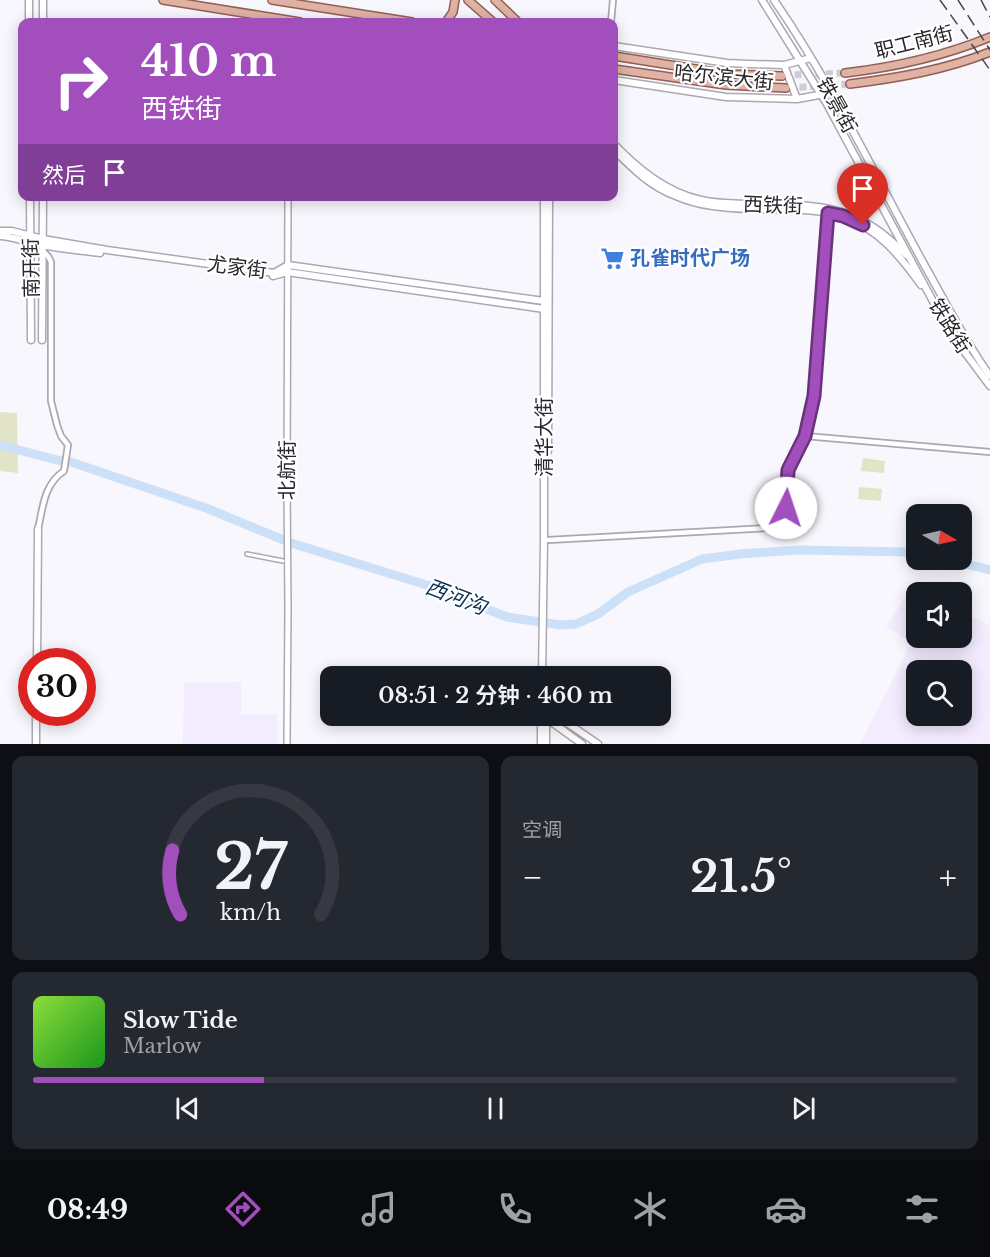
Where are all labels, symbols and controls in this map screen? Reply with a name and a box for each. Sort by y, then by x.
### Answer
street label: 职工南街 [872,21,956,63]
text: 410 m [141,35,277,87]
icon: right [42,42,120,120]
street label: 哈尔滨大街 [673,60,775,94]
street label: 铁景街 [812,73,862,137]
text: 西铁街 [141,92,222,125]
icon: arrive [98,156,131,189]
text: 然后 [42,162,86,189]
pin [837,163,888,225]
icon: arrive [846,172,879,205]
street label: 西铁街 [743,192,803,218]
street label: 南开街 [18,238,44,298]
supermarket icon: 孔雀时代广场 [599,245,625,271]
place label: 孔雀时代广场 [630,246,750,270]
street label: 尤家街 [206,251,268,283]
street label: 铁路街 [924,294,976,358]
street label: 清华大街 [532,397,556,477]
street label: 北航街 [275,440,299,500]
position arrow [754,476,818,540]
north arrow [906,504,972,570]
map controls [906,504,972,726]
water label: 西河沟 [422,574,492,621]
button: sound [906,582,972,648]
speed limit sign: 30 [18,648,96,726]
button: search [906,660,972,726]
text: 08:51 · 2 分钟 · 460 m [378,682,613,709]
text: 空调 [522,818,562,842]
text: 27 [214,828,288,906]
text: 21.5° [690,848,792,904]
text: − [522,857,543,898]
text: + [939,857,957,898]
text: km/h [220,899,281,926]
text: Slow Tide [123,1007,238,1034]
text: Marlow [123,1034,202,1058]
icon: previous [171,1092,204,1125]
icon: pause [479,1092,512,1125]
icon: next [787,1092,820,1125]
icon: directions [222,1188,264,1230]
icon: music [358,1188,400,1230]
icon: phone [494,1188,536,1230]
icon: climate [629,1188,671,1230]
icon: car [765,1188,807,1230]
icon: filters [901,1188,943,1230]
text: 08:49 [47,1193,128,1226]

